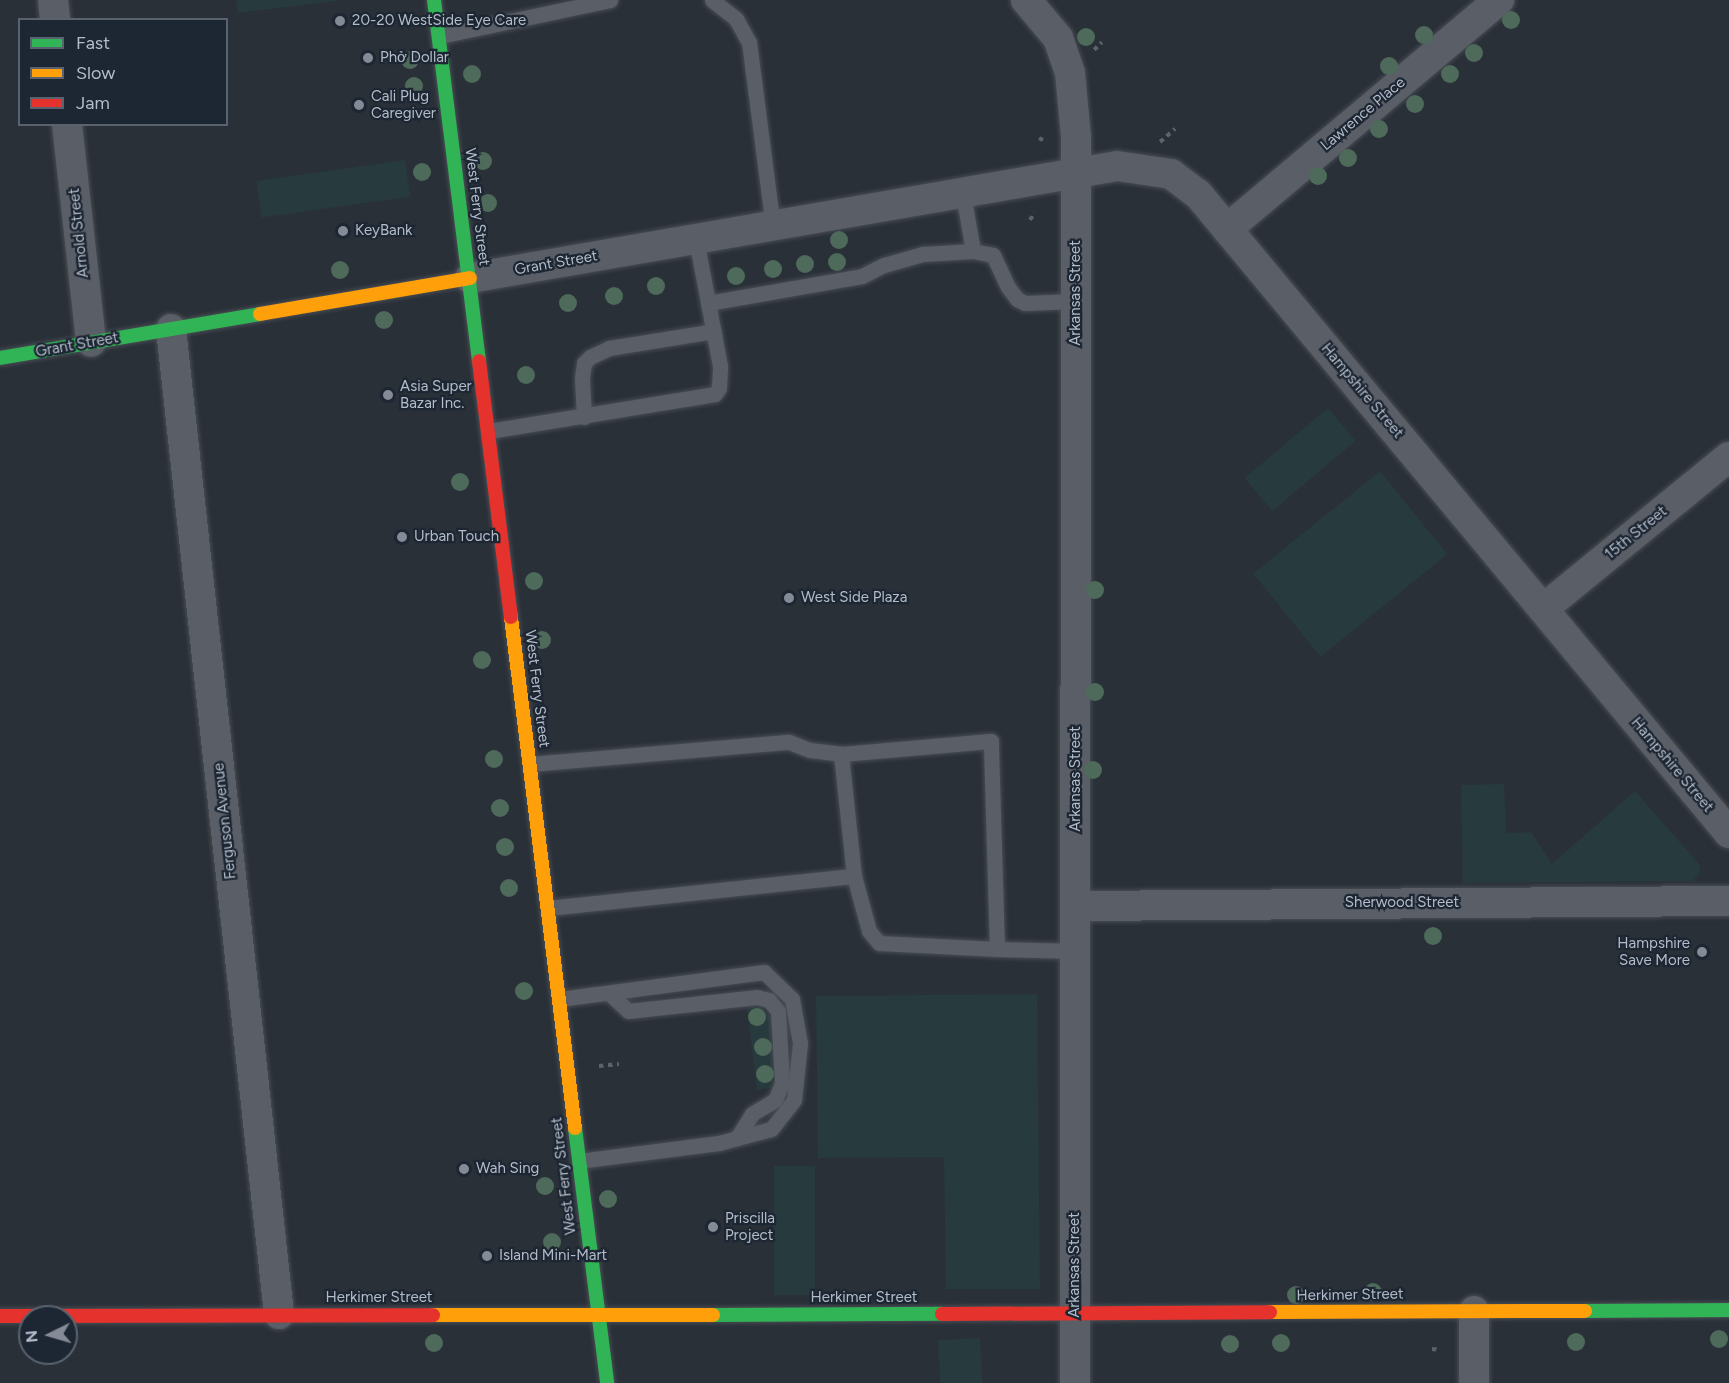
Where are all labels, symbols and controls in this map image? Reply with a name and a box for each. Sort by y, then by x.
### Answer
place label: 20-20 WestSide Eye Care [352,12,526,30]
marker: 20-20 WestSide Eye Care [333,14,347,28]
legend [18,18,228,126]
text: Fast [76,32,110,54]
place label: Phở Dollar [380,49,449,67]
marker: Phở Dollar [361,51,375,65]
text: Slow [76,62,115,84]
street label: Lawrence Place [1317,73,1409,155]
place label: Cali Plug Caregiver [371,87,436,122]
text: Jam [76,92,110,114]
marker: Cali Plug Caregiver [352,98,366,112]
street label: West Ferry Street [461,147,493,267]
street label: Arnold Street [65,187,93,279]
place label: KeyBank [355,222,412,240]
marker: KeyBank [336,224,350,238]
street label: Arkansas Street [1067,240,1085,346]
street label: Grant Street [513,247,599,279]
street label: Grant Street [34,329,120,361]
street label: Hampshire Street [1317,340,1407,442]
place label: Asia Super Bazar Inc. [400,377,472,412]
marker: Asia Super Bazar Inc. [381,388,395,402]
street label: 15th Street [1601,503,1671,563]
place label: Urban Touch [414,528,499,546]
marker: Urban Touch [395,530,409,544]
place label: West Side Plaza [801,589,907,607]
marker: West Side Plaza [782,591,796,605]
street label: West Ferry Street [521,629,553,749]
street label: Hampshire Street [1627,714,1717,816]
street label: Arkansas Street [1067,726,1085,832]
street label: Ferguson Avenue [210,762,240,880]
street label: Sherwood Street [1345,894,1459,912]
place label: Hampshire Save More [1617,934,1690,969]
marker: Hampshire Save More [1695,945,1709,959]
street label: West Ferry Street [548,1116,580,1236]
place label: Wah Sing [476,1160,539,1178]
marker: Wah Sing [457,1162,471,1176]
place label: Priscilla Project [725,1209,775,1244]
street label: Arkansas Street [1066,1212,1084,1318]
marker: Priscilla Project [706,1220,720,1234]
place label: Island Mini-Mart [499,1247,607,1265]
marker: Island Mini-Mart [480,1249,494,1263]
street label: Herkimer Street [1296,1285,1404,1305]
street label: Herkimer Street [325,1289,433,1307]
street label: Herkimer Street [810,1289,918,1307]
north arrow [18,1305,78,1365]
text: N [22,1329,42,1343]

